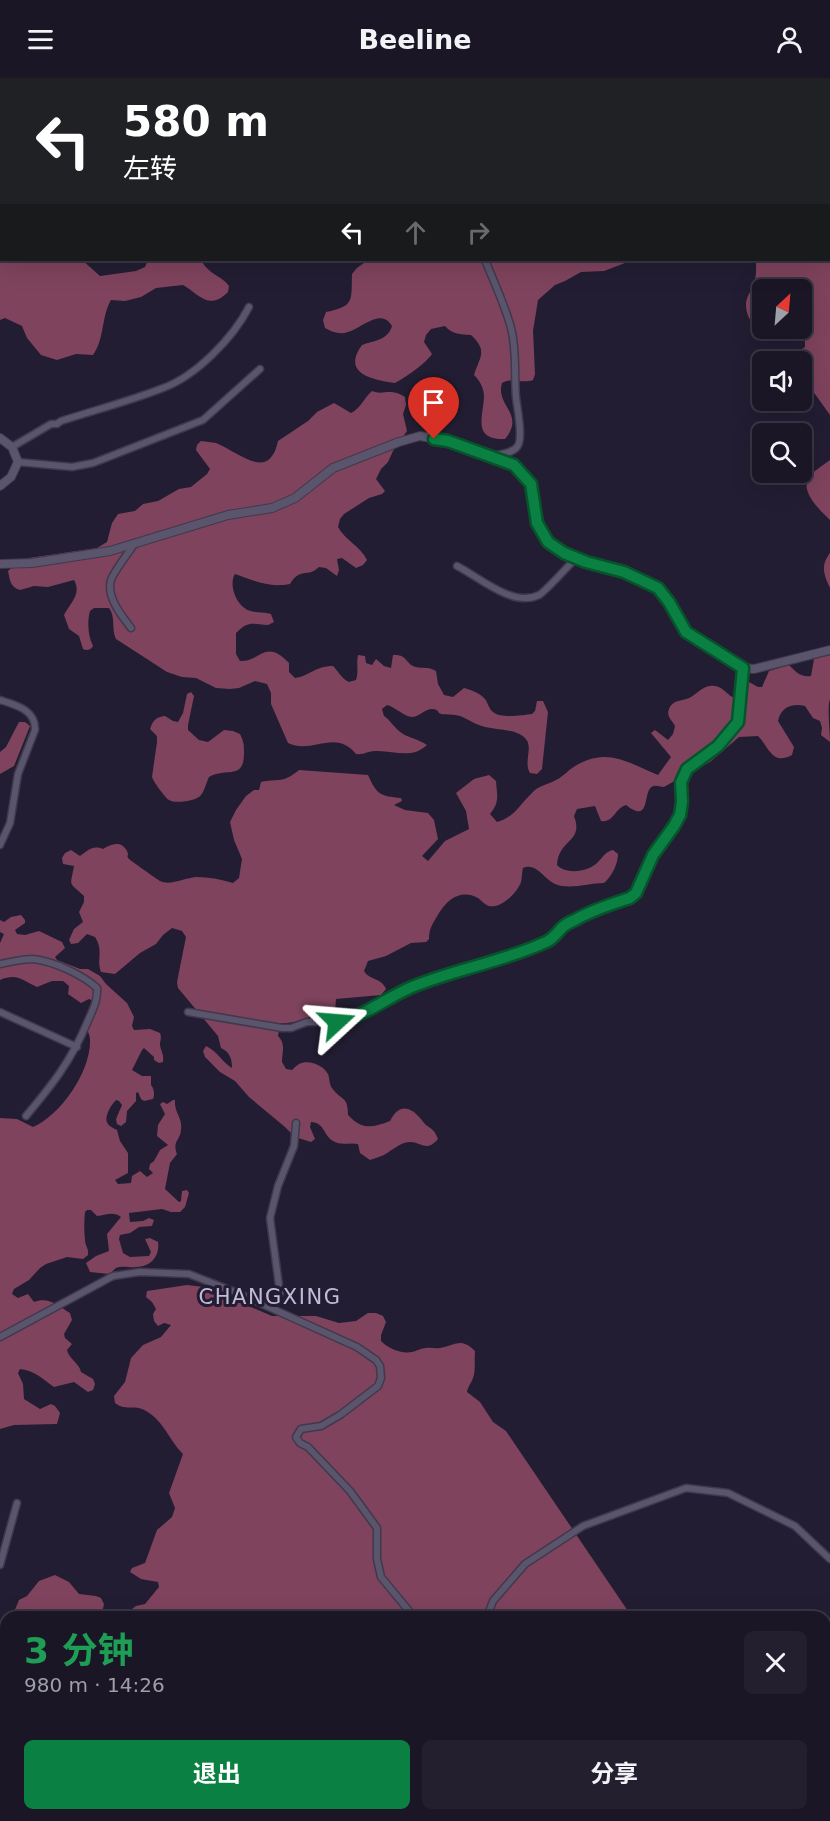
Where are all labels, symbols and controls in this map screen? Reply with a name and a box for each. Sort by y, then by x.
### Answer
icon: menu [24,23,57,56]
icon: person [773,23,806,56]
text: Beeline [358,24,472,55]
text: 580 m [123,97,269,146]
icon: left [24,102,102,180]
text: 左转 [123,153,177,184]
icon: left [336,216,369,249]
icon: ahead [399,216,432,249]
icon: right [462,216,495,249]
north arrow [752,279,812,339]
map controls [752,279,812,483]
button: sound [752,351,812,411]
pin [408,377,459,439]
icon: arrive [417,386,450,419]
button: search [752,423,812,483]
position arrow [305,990,369,1054]
district label: CHANGXING [199,1285,341,1309]
text: 3 分钟 [24,1630,134,1671]
button: close [744,1631,807,1694]
text: 980 m · 14:26 [24,1673,165,1697]
button: 退出 [24,1740,410,1809]
button: 分享 [422,1740,807,1809]

